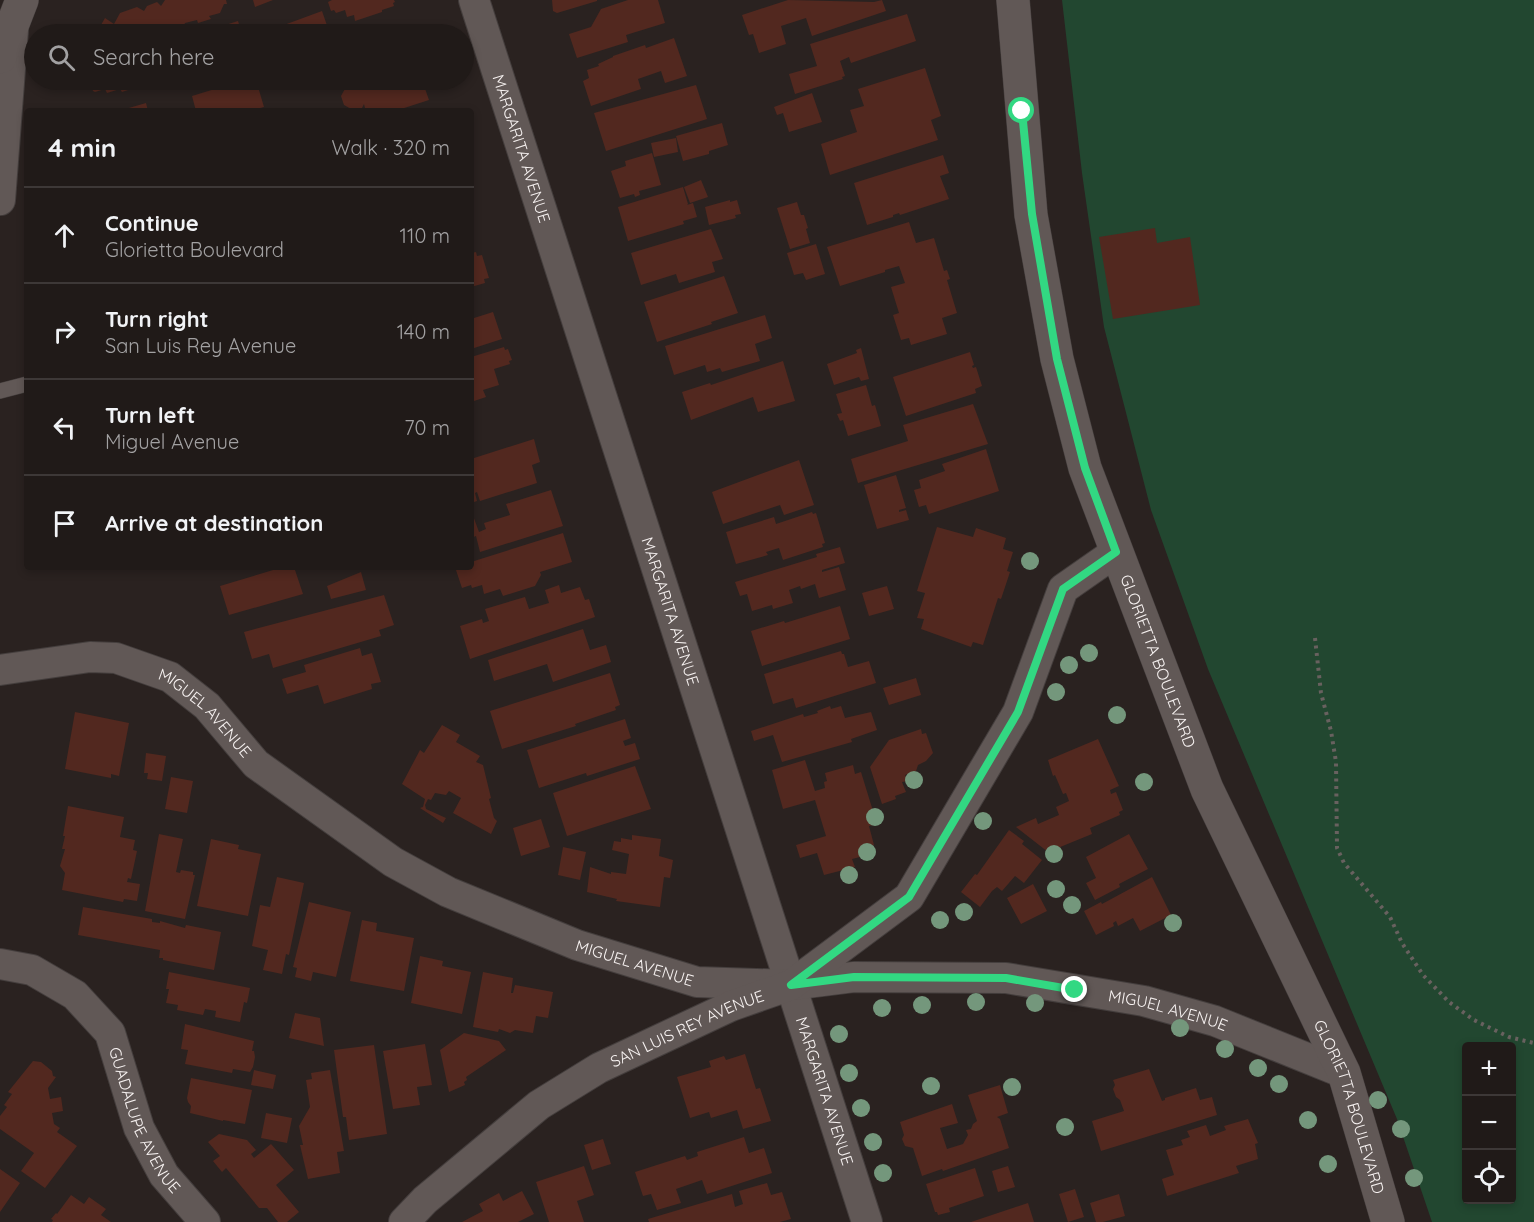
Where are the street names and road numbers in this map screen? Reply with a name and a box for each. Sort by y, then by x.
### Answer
street label: MARGARITA AVENUE [489,72,555,225]
street label: MARGARITA AVENUE [637,534,704,688]
street label: GLORIETTA BOULEVARD [1116,571,1200,750]
street label: MIGUEL AVENUE [156,664,256,761]
street label: MIGUEL AVENUE [573,935,696,990]
street label: SAN LUIS REY AVENUE [607,985,766,1071]
street label: MIGUEL AVENUE [1107,985,1231,1035]
street label: MARGARITA AVENUE [792,1014,858,1168]
street label: GLORIETTA BOULEVARD [1310,1016,1389,1196]
street label: GUADALUPE AVENUE [105,1044,185,1197]

